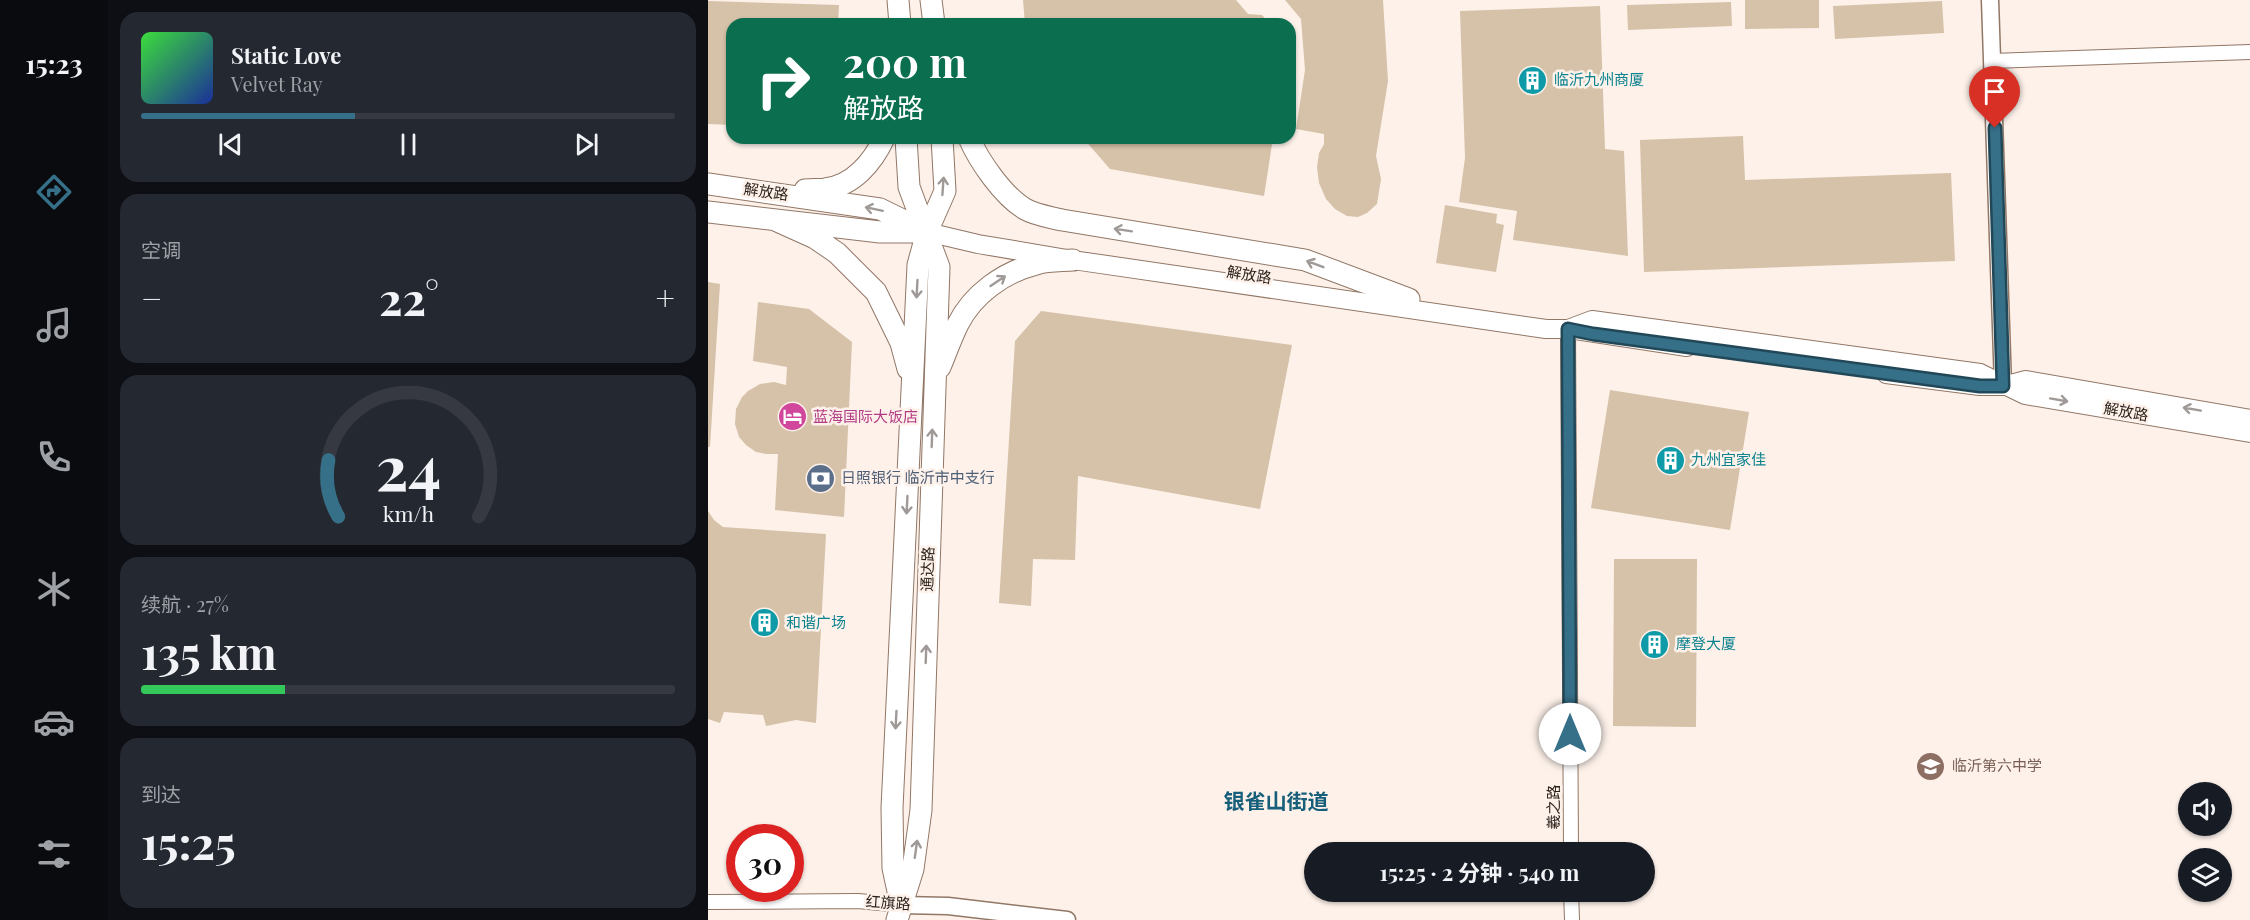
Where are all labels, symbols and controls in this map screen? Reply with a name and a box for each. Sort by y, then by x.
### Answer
text: 200 m [843,33,967,89]
text: Static Love [231,40,341,70]
icon: right [744,42,822,120]
text: 15:23 [25,45,83,81]
building icon: 临沂九州商厦 [1517,64,1549,96]
pin [1969,66,2020,128]
place label: 临沂九州商厦 [1554,69,1644,89]
text: Velvet Ray [231,70,323,97]
icon: arrive [1978,75,2011,108]
text: 解放路 [843,89,924,125]
icon: previous [214,128,247,161]
icon: pause [392,128,425,161]
icon: next [570,128,603,161]
icon: directions [33,171,75,213]
one-way arrow [938,177,949,197]
street label: 解放路 [742,178,790,204]
one-way arrow [864,203,884,214]
one-way arrow [1114,224,1134,235]
text: 空调 [141,236,181,263]
one-way arrow [1306,258,1325,269]
street label: 解放路 [1225,261,1273,287]
text: 22° [379,267,439,327]
text: − [141,275,162,319]
text: + [656,275,675,319]
one-way arrow [989,275,1006,287]
one-way arrow [912,278,923,298]
icon: music [33,304,75,346]
one-way arrow [2049,395,2068,406]
street label: 解放路 [2102,397,2150,425]
hotel icon: 蓝海国际大饭店 [776,401,808,433]
one-way arrow [2183,403,2203,414]
place label: 蓝海国际大饭店 [813,406,918,426]
text: 24 [375,423,441,507]
one-way arrow [926,429,938,449]
icon: phone [33,436,75,478]
building icon: 九州宜家佳 [1654,444,1686,476]
place label: 九州宜家佳 [1691,449,1766,469]
bank icon: 日照银行 临沂市中支行 [804,462,836,494]
place label: 日照银行 临沂市中支行 [841,467,995,487]
one-way arrow [901,494,912,514]
text: km/h [382,499,434,527]
street label: 通达路 [916,546,938,592]
icon: climate [33,568,75,610]
text: 续航 · 27% [141,590,229,617]
building icon: 和谐广场 [749,607,781,639]
place label: 和谐广场 [786,612,846,632]
text: 135 km [141,621,277,681]
building icon: 摩登大厦 [1639,628,1671,660]
place label: 摩登大厦 [1676,633,1736,653]
one-way arrow [920,645,932,665]
icon: car [33,701,75,743]
position arrow [1538,702,1602,766]
one-way arrow [891,710,902,730]
school or university icon: 临沂第六中学 [1915,750,1947,782]
place label: 临沂第六中学 [1952,755,2042,775]
text: 到达 [141,780,181,807]
map controls [2178,782,2232,902]
button: sound [2178,782,2232,836]
street label: 羲之路 [1543,784,1563,830]
district label: 银雀山街道 [1224,786,1329,814]
text: 15:25 [141,811,236,871]
speed limit sign: 30 [726,824,804,902]
icon: filters [33,833,75,875]
one-way arrow [911,839,922,859]
button: layers [2178,848,2232,902]
text: 15:25 · 2 分钟 · 540 m [1380,857,1579,887]
street label: 红旗路 [865,890,911,914]

